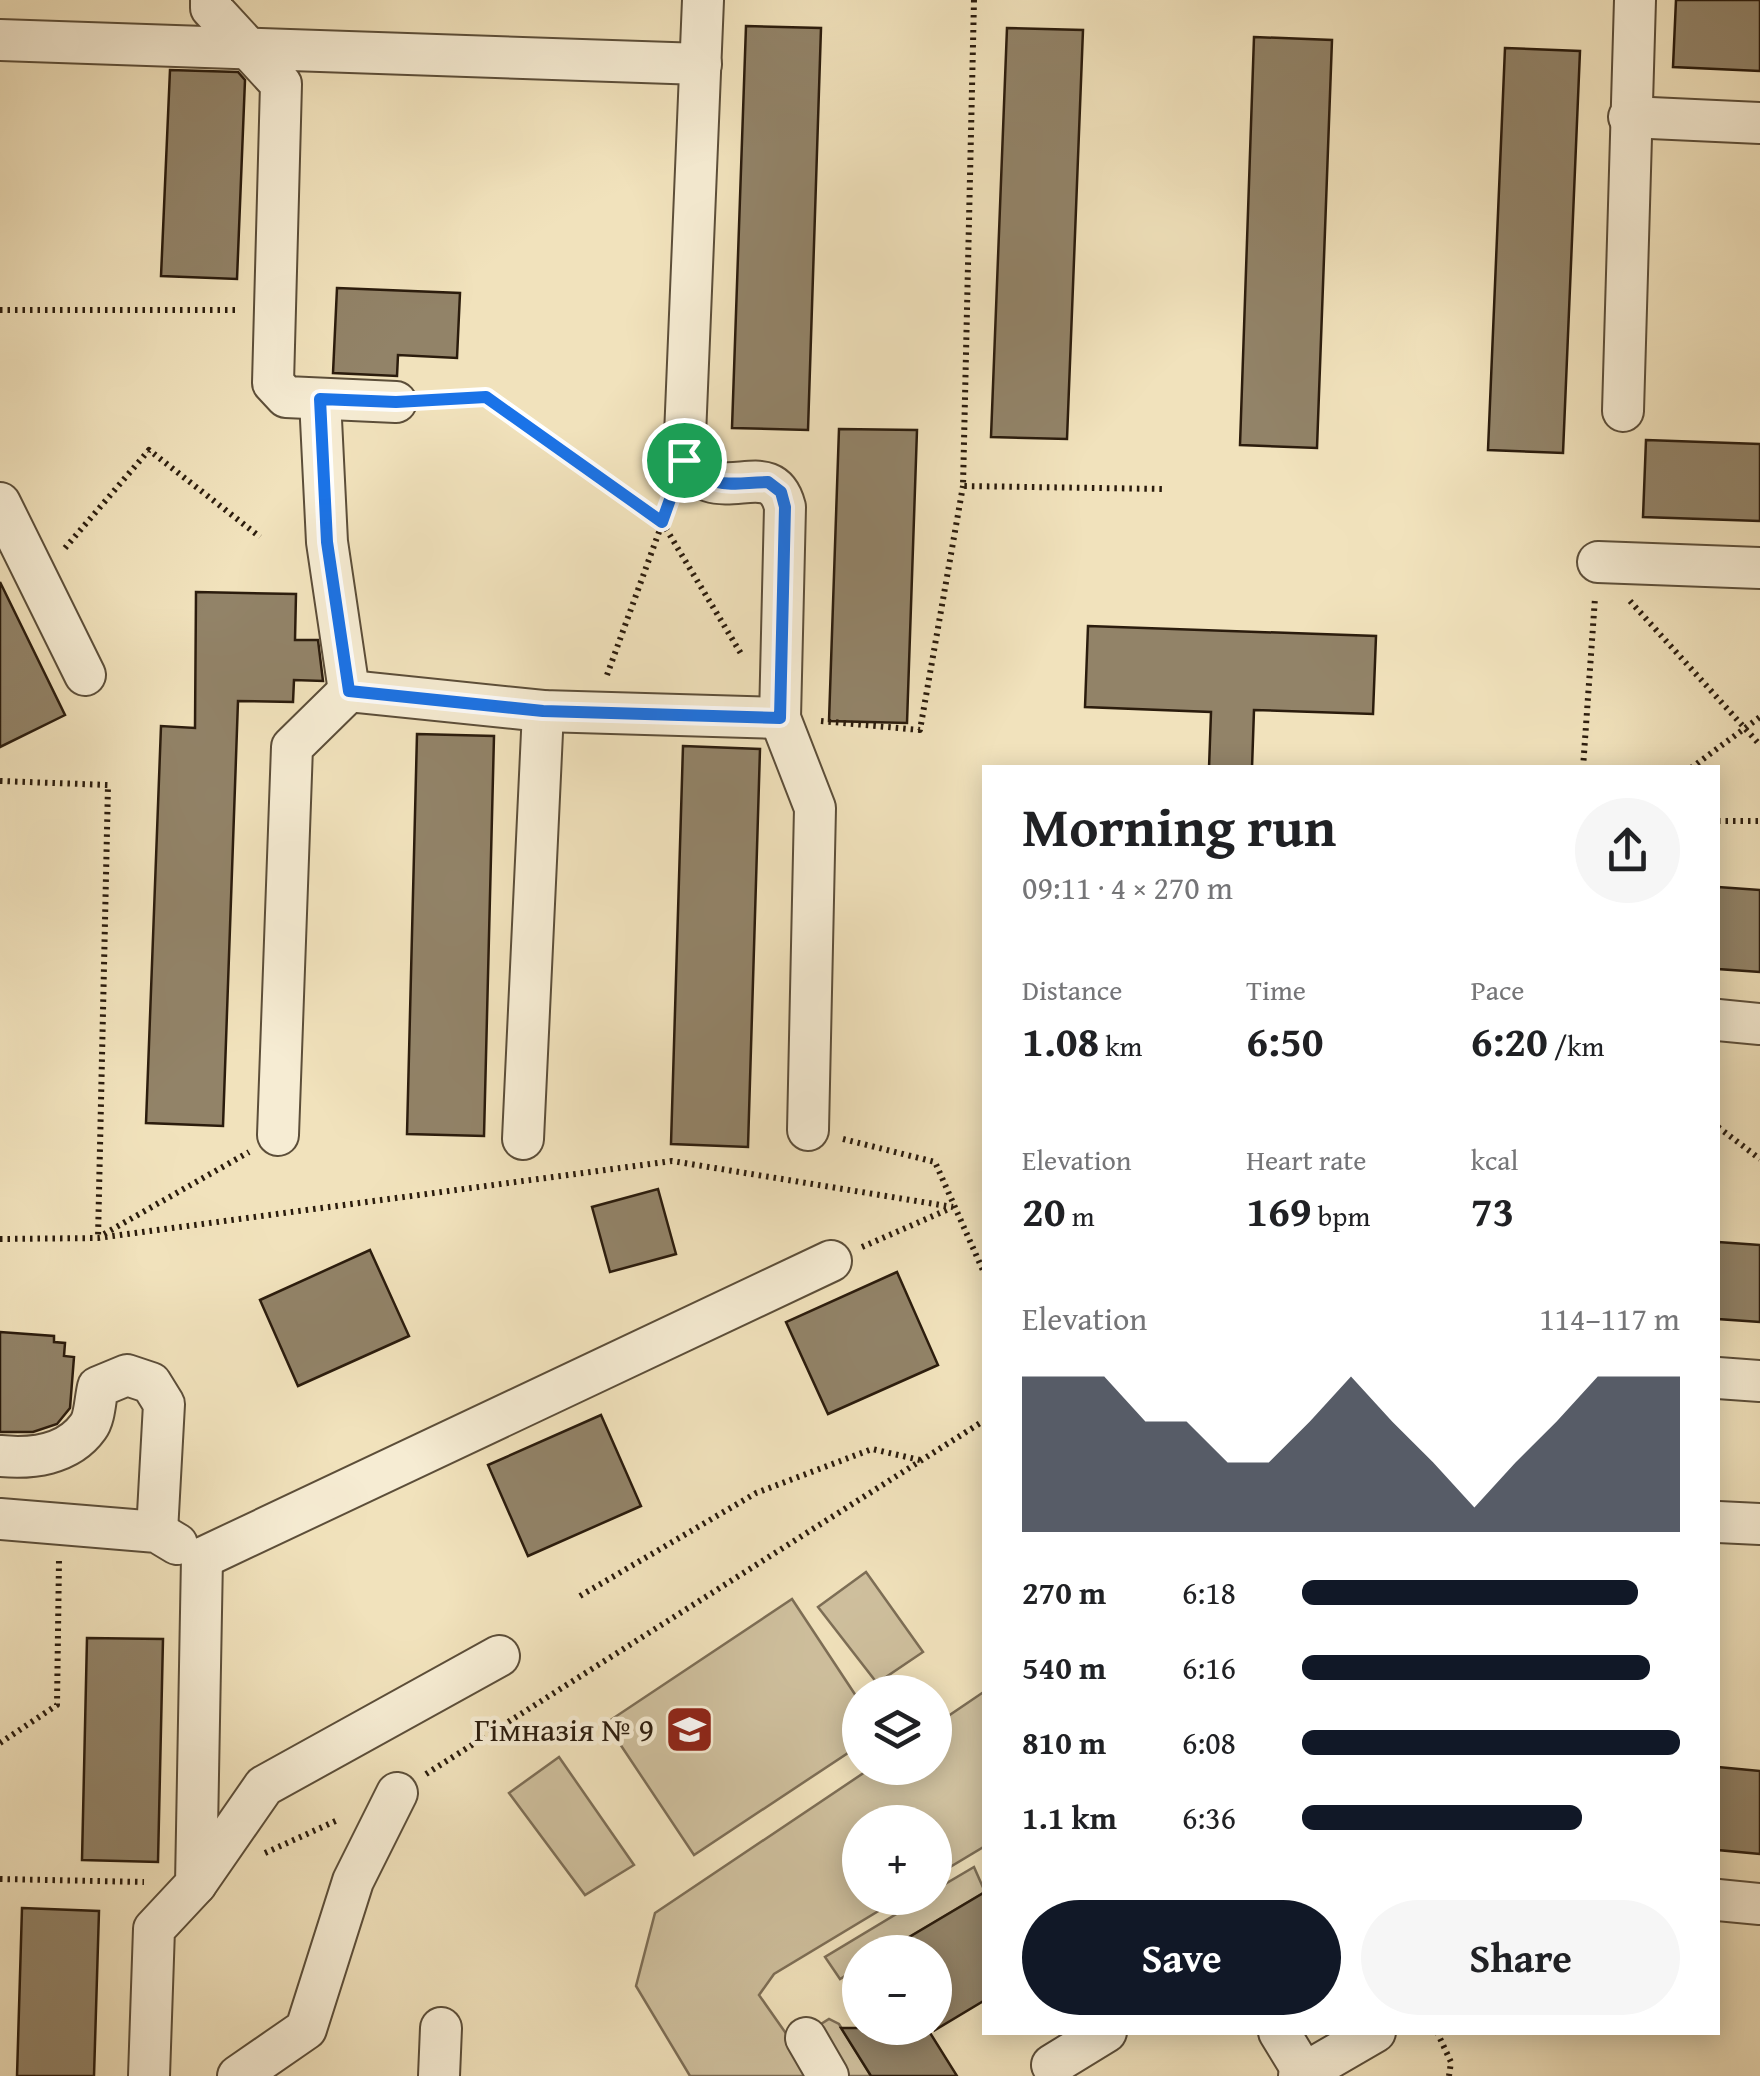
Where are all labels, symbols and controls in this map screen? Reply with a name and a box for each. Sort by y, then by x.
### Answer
pin [642,418,727,503]
icon: arrive [657,433,712,488]
text: Morning run [1022,786,1336,866]
button: share [1575,798,1680,903]
text: 09:11 · 4 × 270 m [1022,864,1233,911]
text: Distance [1022,969,1122,1010]
text: Time [1246,969,1306,1010]
text: Pace [1471,969,1525,1010]
text: 1.08 [1022,1010,1099,1071]
text: 6:50 [1246,1010,1323,1071]
text: 6:20 [1471,1010,1548,1071]
text: km [1099,1025,1142,1066]
text: /km [1548,1025,1604,1066]
text: Elevation [1022,1139,1132,1180]
text: Heart rate [1246,1139,1366,1180]
text: kcal [1471,1139,1518,1180]
text: 20 [1022,1180,1066,1241]
text: 169 [1246,1180,1312,1241]
text: 73 [1471,1180,1514,1241]
text: m [1066,1195,1095,1236]
text: bpm [1312,1195,1370,1236]
text: Elevation [1022,1295,1147,1342]
text: 114–117 m [1539,1295,1680,1342]
text: 270 m [1022,1569,1106,1616]
text: 6:18 [1182,1569,1236,1616]
text: 540 m [1022,1644,1106,1691]
text: 6:16 [1182,1644,1236,1691]
map controls [842,1675,952,2045]
button: layers [842,1675,952,1785]
school or university icon: Гімназія № 9 [663,1703,715,1755]
place label: Гімназія № 9 [474,1706,654,1753]
text: 810 m [1022,1719,1106,1766]
text: 6:08 [1182,1719,1236,1766]
text: 1.1 km [1022,1794,1117,1841]
text: 6:36 [1182,1794,1236,1841]
button: + [842,1805,952,1915]
button: Save [1022,1900,1341,2015]
button: Share [1361,1900,1680,2015]
button: − [842,1935,952,2045]

